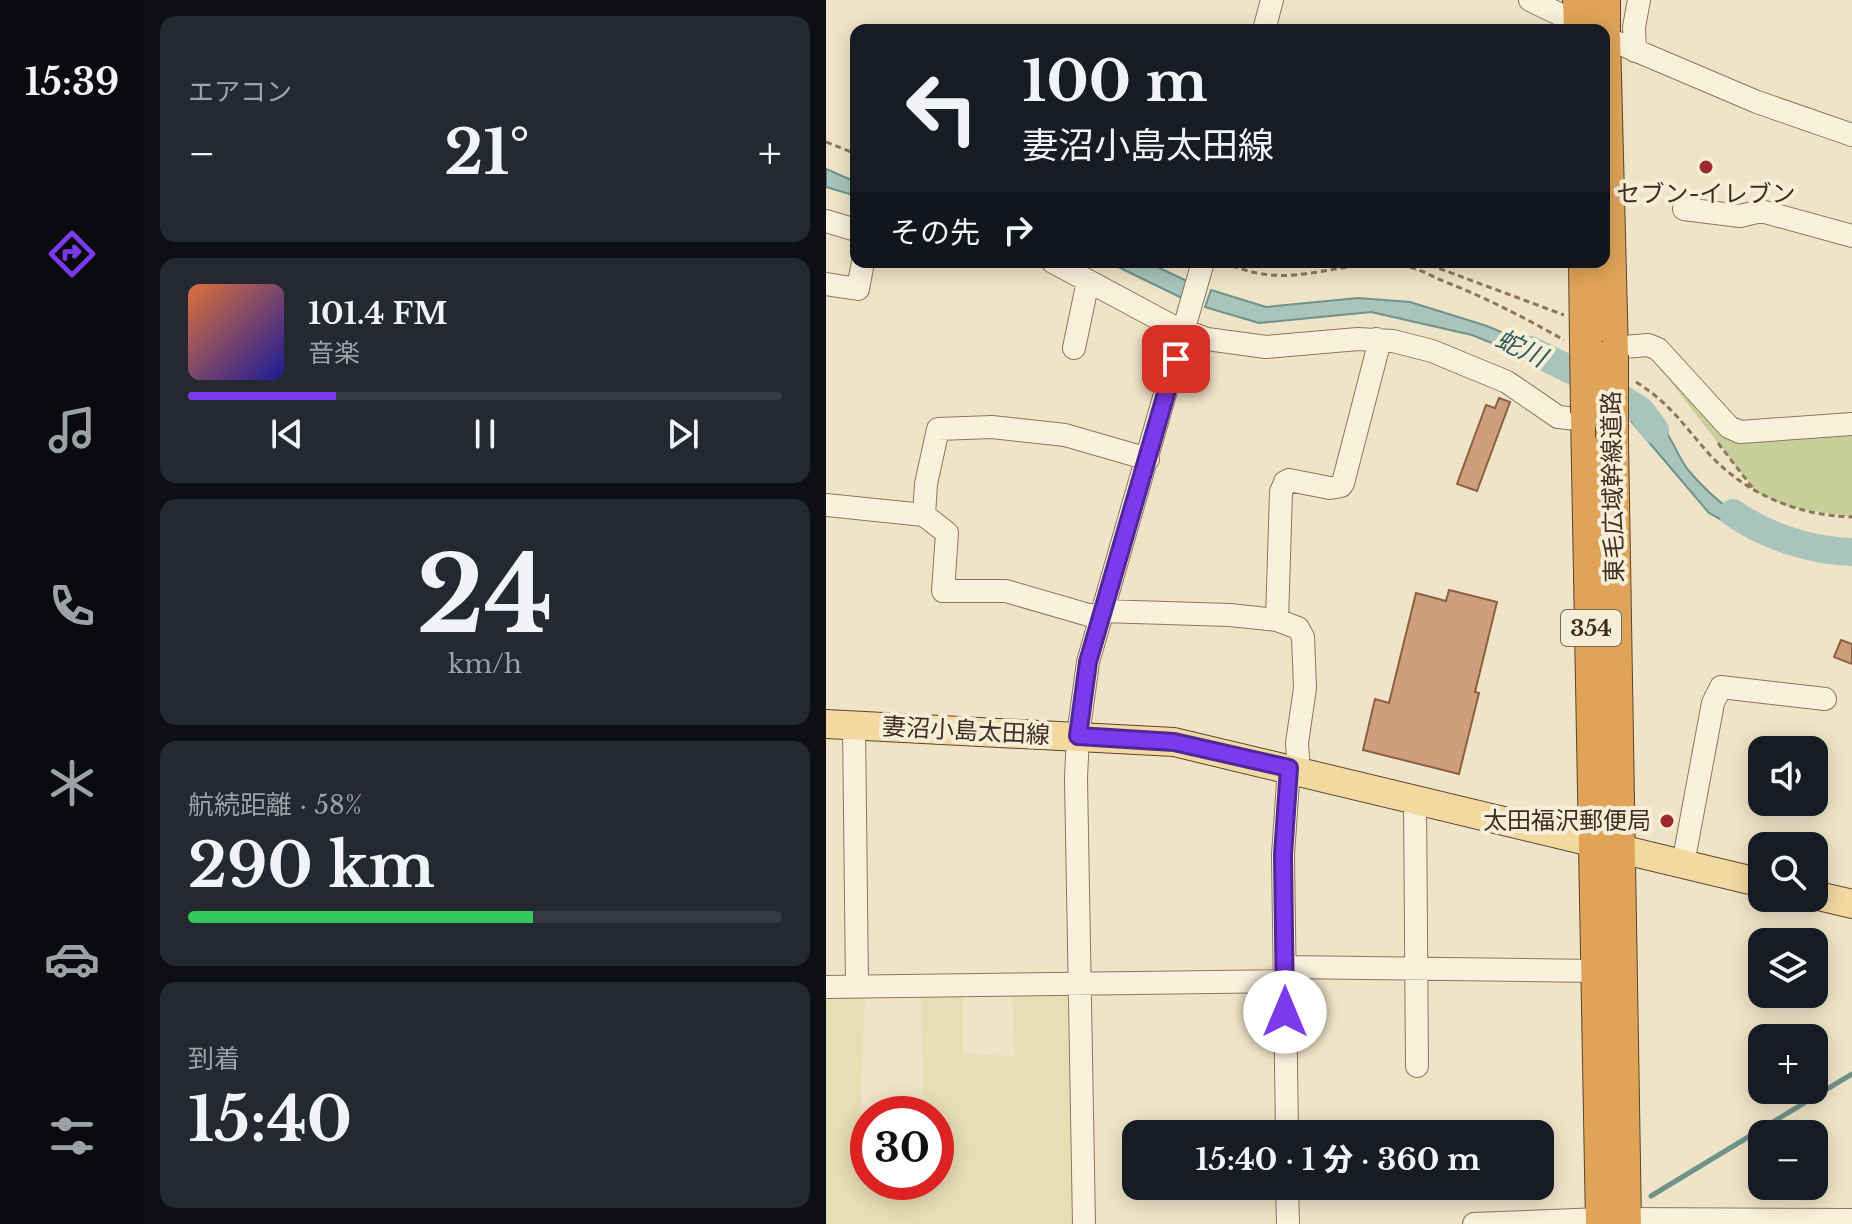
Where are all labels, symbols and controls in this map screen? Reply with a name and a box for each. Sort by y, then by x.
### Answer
text: 100 m [1022,47,1208,116]
icon: left [890,56,994,160]
text: 15:39 [25,60,119,105]
text: エアコン [188,76,292,108]
text: 21° [444,116,529,190]
text: 妻沼小島太田線 [1022,123,1274,168]
text: − [188,126,216,181]
text: + [758,126,782,181]
marker: セブン-イレブン [1697,158,1715,176]
place label: セブン-イレブン [1616,179,1796,208]
icon: right [996,208,1040,252]
text: その先 [890,214,980,251]
icon: directions [44,226,100,282]
text: 101.4 FM [308,295,448,332]
water label: 蛇川 [1491,323,1554,375]
pin [1142,325,1210,393]
text: 音楽 [308,337,360,369]
icon: arrive [1154,337,1198,381]
street label: 東毛広域幹線道路 [1596,391,1629,583]
icon: music [44,402,100,458]
icon: previous [265,412,309,456]
icon: pause [463,412,507,456]
icon: next [661,412,705,456]
text: 24 [417,531,553,660]
icon: phone [44,578,100,634]
road number: 354 [1561,610,1621,646]
text: km/h [448,648,522,680]
street label: 妻沼小島太田線 [881,712,1051,749]
map controls [1748,736,1828,1200]
button: sound [1748,736,1828,816]
icon: climate [44,755,100,811]
text: 航続距離 · 58% [188,789,362,821]
place label: 太田福沢郵便局 [1483,806,1651,835]
marker: 太田福沢郵便局 [1658,812,1676,830]
text: 290 km [188,829,435,903]
button: search [1748,832,1828,912]
button: layers [1748,928,1828,1008]
icon: car [44,931,100,987]
position arrow [1243,970,1327,1054]
button: + [1748,1024,1828,1104]
text: 到着 [188,1043,240,1075]
text: 15:40 [188,1083,352,1157]
speed limit sign: 30 [850,1096,954,1200]
icon: filters [44,1108,100,1164]
button: − [1748,1120,1828,1200]
text: 15:40 · 1 分 · 360 m [1196,1141,1481,1178]

